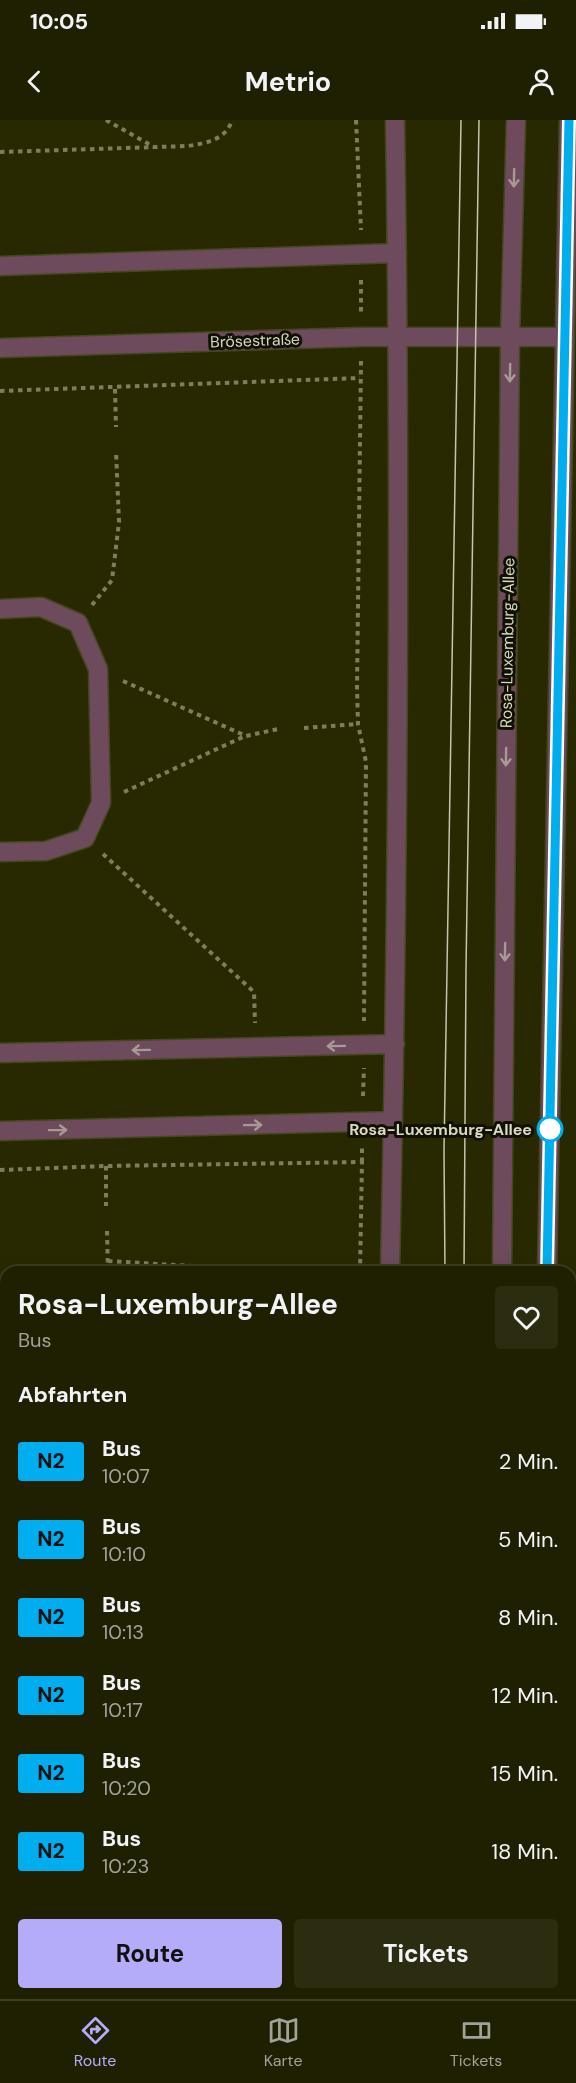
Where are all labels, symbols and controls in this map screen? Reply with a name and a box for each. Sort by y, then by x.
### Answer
text: 10:05 [30,7,88,36]
text: Metrio [245,64,331,99]
icon: back [18,65,51,98]
icon: person [525,65,558,98]
one-way arrow [508,168,520,188]
street label: Brösestraße [210,328,300,353]
one-way arrow [504,363,516,383]
street label: Rosa-Luxemburg-Allee [496,558,519,728]
one-way arrow [501,747,512,767]
one-way arrow [499,942,511,962]
one-way arrow [327,1040,347,1052]
one-way arrow [132,1044,152,1056]
marker: Rosa-Luxemburg-Allee [537,1116,563,1142]
one-way arrow [243,1119,263,1131]
place label: Rosa-Luxemburg-Allee [349,1119,532,1140]
one-way arrow [48,1124,68,1135]
text: Rosa-Luxemburg-Allee [18,1286,338,1323]
button: heart [495,1286,558,1349]
text: Bus [18,1327,52,1353]
text: Abfahrten [18,1380,127,1409]
text: Bus [102,1434,141,1463]
text: N2 [37,1447,65,1475]
text: 2 Min. [499,1447,558,1476]
text: 10:07 [102,1463,150,1489]
text: Bus [102,1512,141,1541]
text: N2 [37,1525,65,1553]
text: 5 Min. [498,1525,558,1554]
text: 10:10 [102,1541,146,1567]
text: Bus [102,1590,141,1619]
text: N2 [37,1603,65,1631]
text: 8 Min. [498,1603,558,1632]
text: 10:13 [102,1619,144,1645]
text: Bus [102,1668,141,1697]
text: N2 [37,1681,65,1709]
text: 12 Min. [492,1681,558,1710]
text: 10:17 [102,1697,143,1723]
text: Bus [102,1746,141,1775]
text: N2 [37,1759,65,1787]
text: 15 Min. [491,1759,558,1788]
text: 10:20 [102,1775,151,1801]
text: Bus [102,1824,141,1853]
text: N2 [37,1837,65,1865]
text: 18 Min. [491,1837,558,1866]
text: 10:23 [102,1853,149,1879]
button: Route [18,1919,282,1988]
button: Tickets [294,1919,558,1988]
tab: Route [74,2014,116,2071]
tab: Karte [264,2014,302,2071]
tab: Tickets [450,2014,502,2071]

